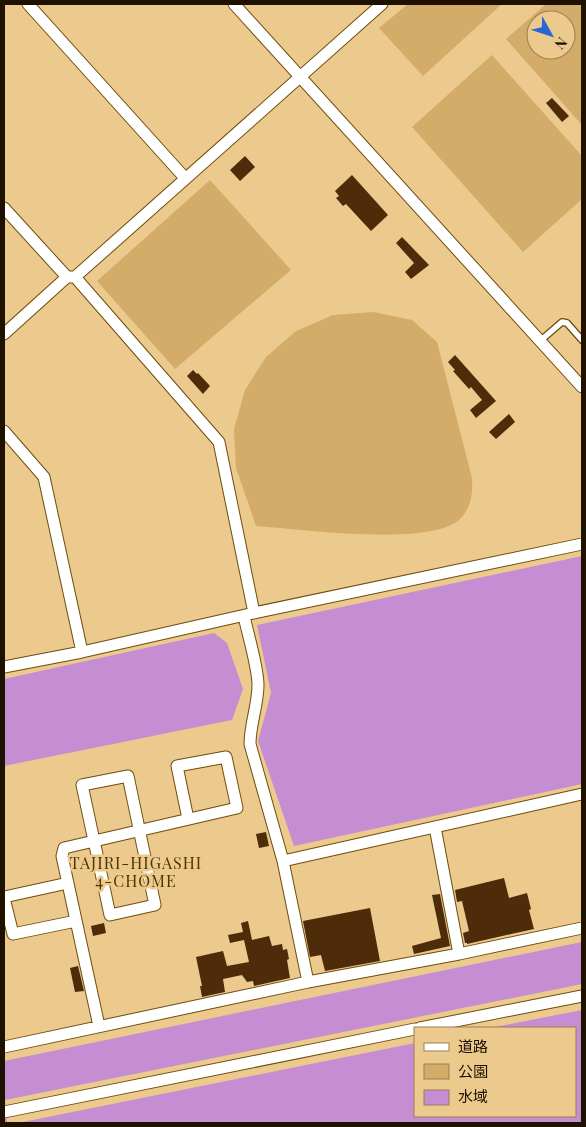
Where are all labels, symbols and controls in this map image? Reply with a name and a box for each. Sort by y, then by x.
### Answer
north arrow [526,10,576,60]
text: N [551,34,572,54]
district label: TAJIRI-HIGASHI 4-CHOME [70,852,202,891]
legend [414,1027,576,1117]
text: 道路 [458,1036,488,1056]
text: 公園 [458,1061,488,1081]
text: 水域 [458,1086,488,1106]

